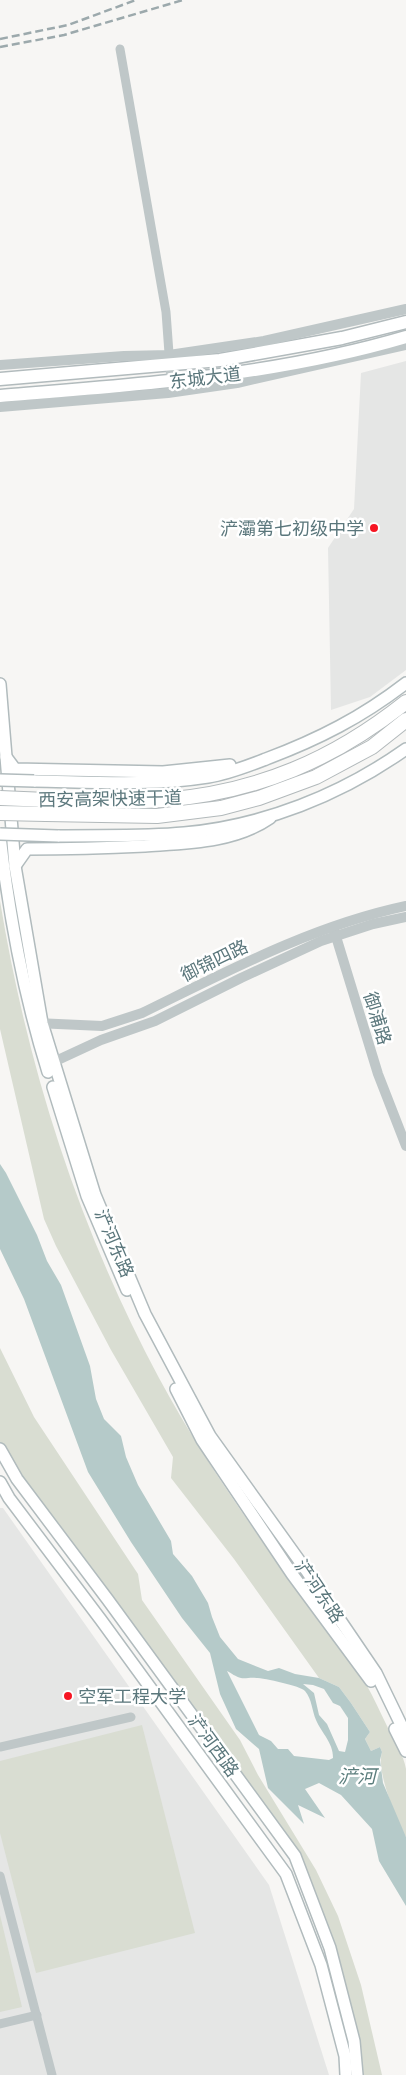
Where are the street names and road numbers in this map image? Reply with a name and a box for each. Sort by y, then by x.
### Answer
street label: 东城大道 [168,362,242,392]
street label: 西安高架快速干道 [38,786,182,810]
street label: 御锦四路 [177,934,251,986]
street label: 御浦路 [360,989,396,1047]
street label: 浐河东路 [91,1206,139,1280]
street label: 浐河东路 [291,1555,349,1627]
street label: 浐河西路 [184,1709,244,1781]

